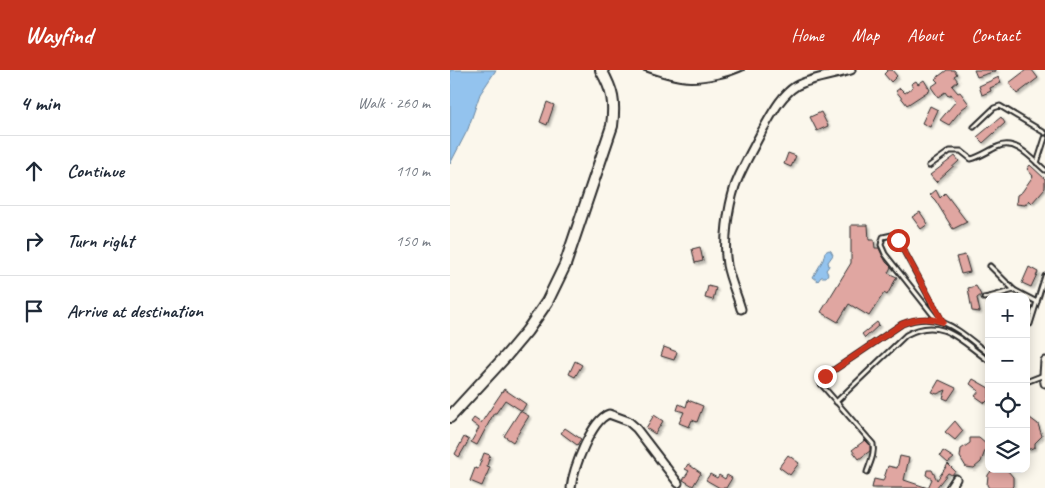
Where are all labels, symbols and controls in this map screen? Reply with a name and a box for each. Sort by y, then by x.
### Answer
text: Wayfind [25,20,92,50]
text: Home [791,24,824,46]
text: Map [852,24,879,46]
text: About [907,24,943,46]
text: Contact [971,24,1020,46]
text: 4 min [20,90,60,116]
text: Walk · 260 m [358,93,430,113]
icon: ahead [20,157,48,185]
text: Continue [67,159,124,183]
text: 110 m [396,161,430,181]
icon: right [20,227,48,255]
text: Turn right [67,229,134,253]
route start [887,229,910,252]
text: 150 m [396,231,430,251]
map controls [985,293,1030,473]
button: + [985,293,1030,338]
icon: arrive [20,297,48,325]
text: Arrive at destination [67,299,203,323]
button: − [985,338,1030,383]
route end [814,365,837,388]
button: locate [985,383,1030,428]
button: layers [985,428,1030,473]

